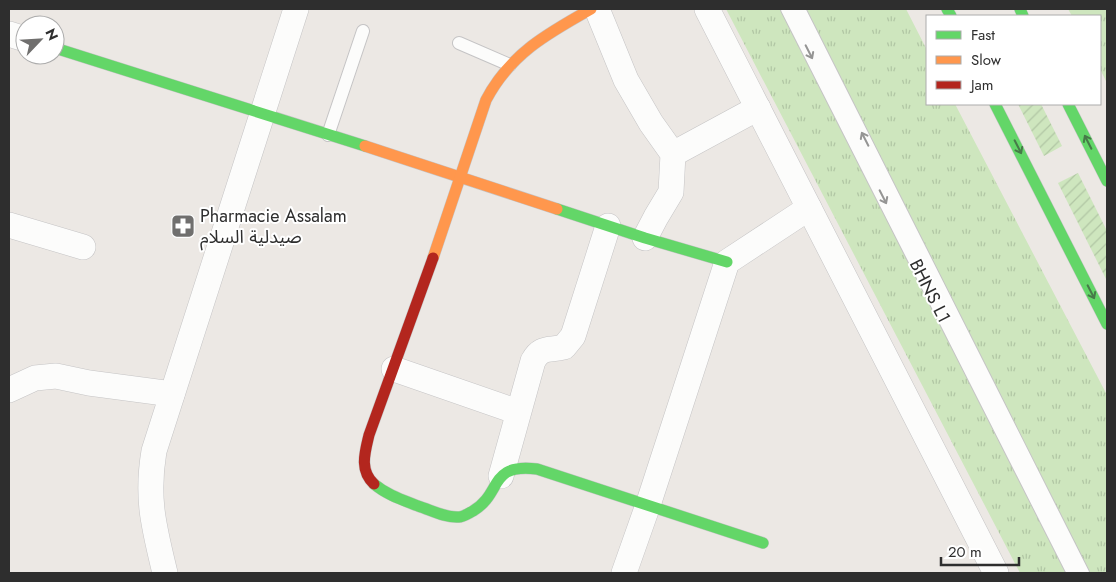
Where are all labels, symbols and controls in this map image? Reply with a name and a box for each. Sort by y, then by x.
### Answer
north arrow [15,15,65,65]
legend [926,15,1101,105]
text: Fast [971,24,995,46]
text: N [40,25,63,44]
one-way arrow [805,44,814,59]
text: Slow [971,49,1002,71]
text: Jam [969,74,994,96]
one-way arrow [859,132,869,147]
one-way arrow [1083,135,1092,150]
one-way arrow [1014,139,1023,154]
one-way arrow [878,189,888,204]
place label: Pharmacie Assalam صيدلية السلام [200,203,347,251]
pharmacy icon: Pharmacie Assalam صيدلية السلام [170,213,196,239]
street label: BHNS L1 [903,255,957,327]
one-way arrow [1087,284,1096,299]
scale bar [941,534,1018,566]
text: 20 m [948,541,982,563]

